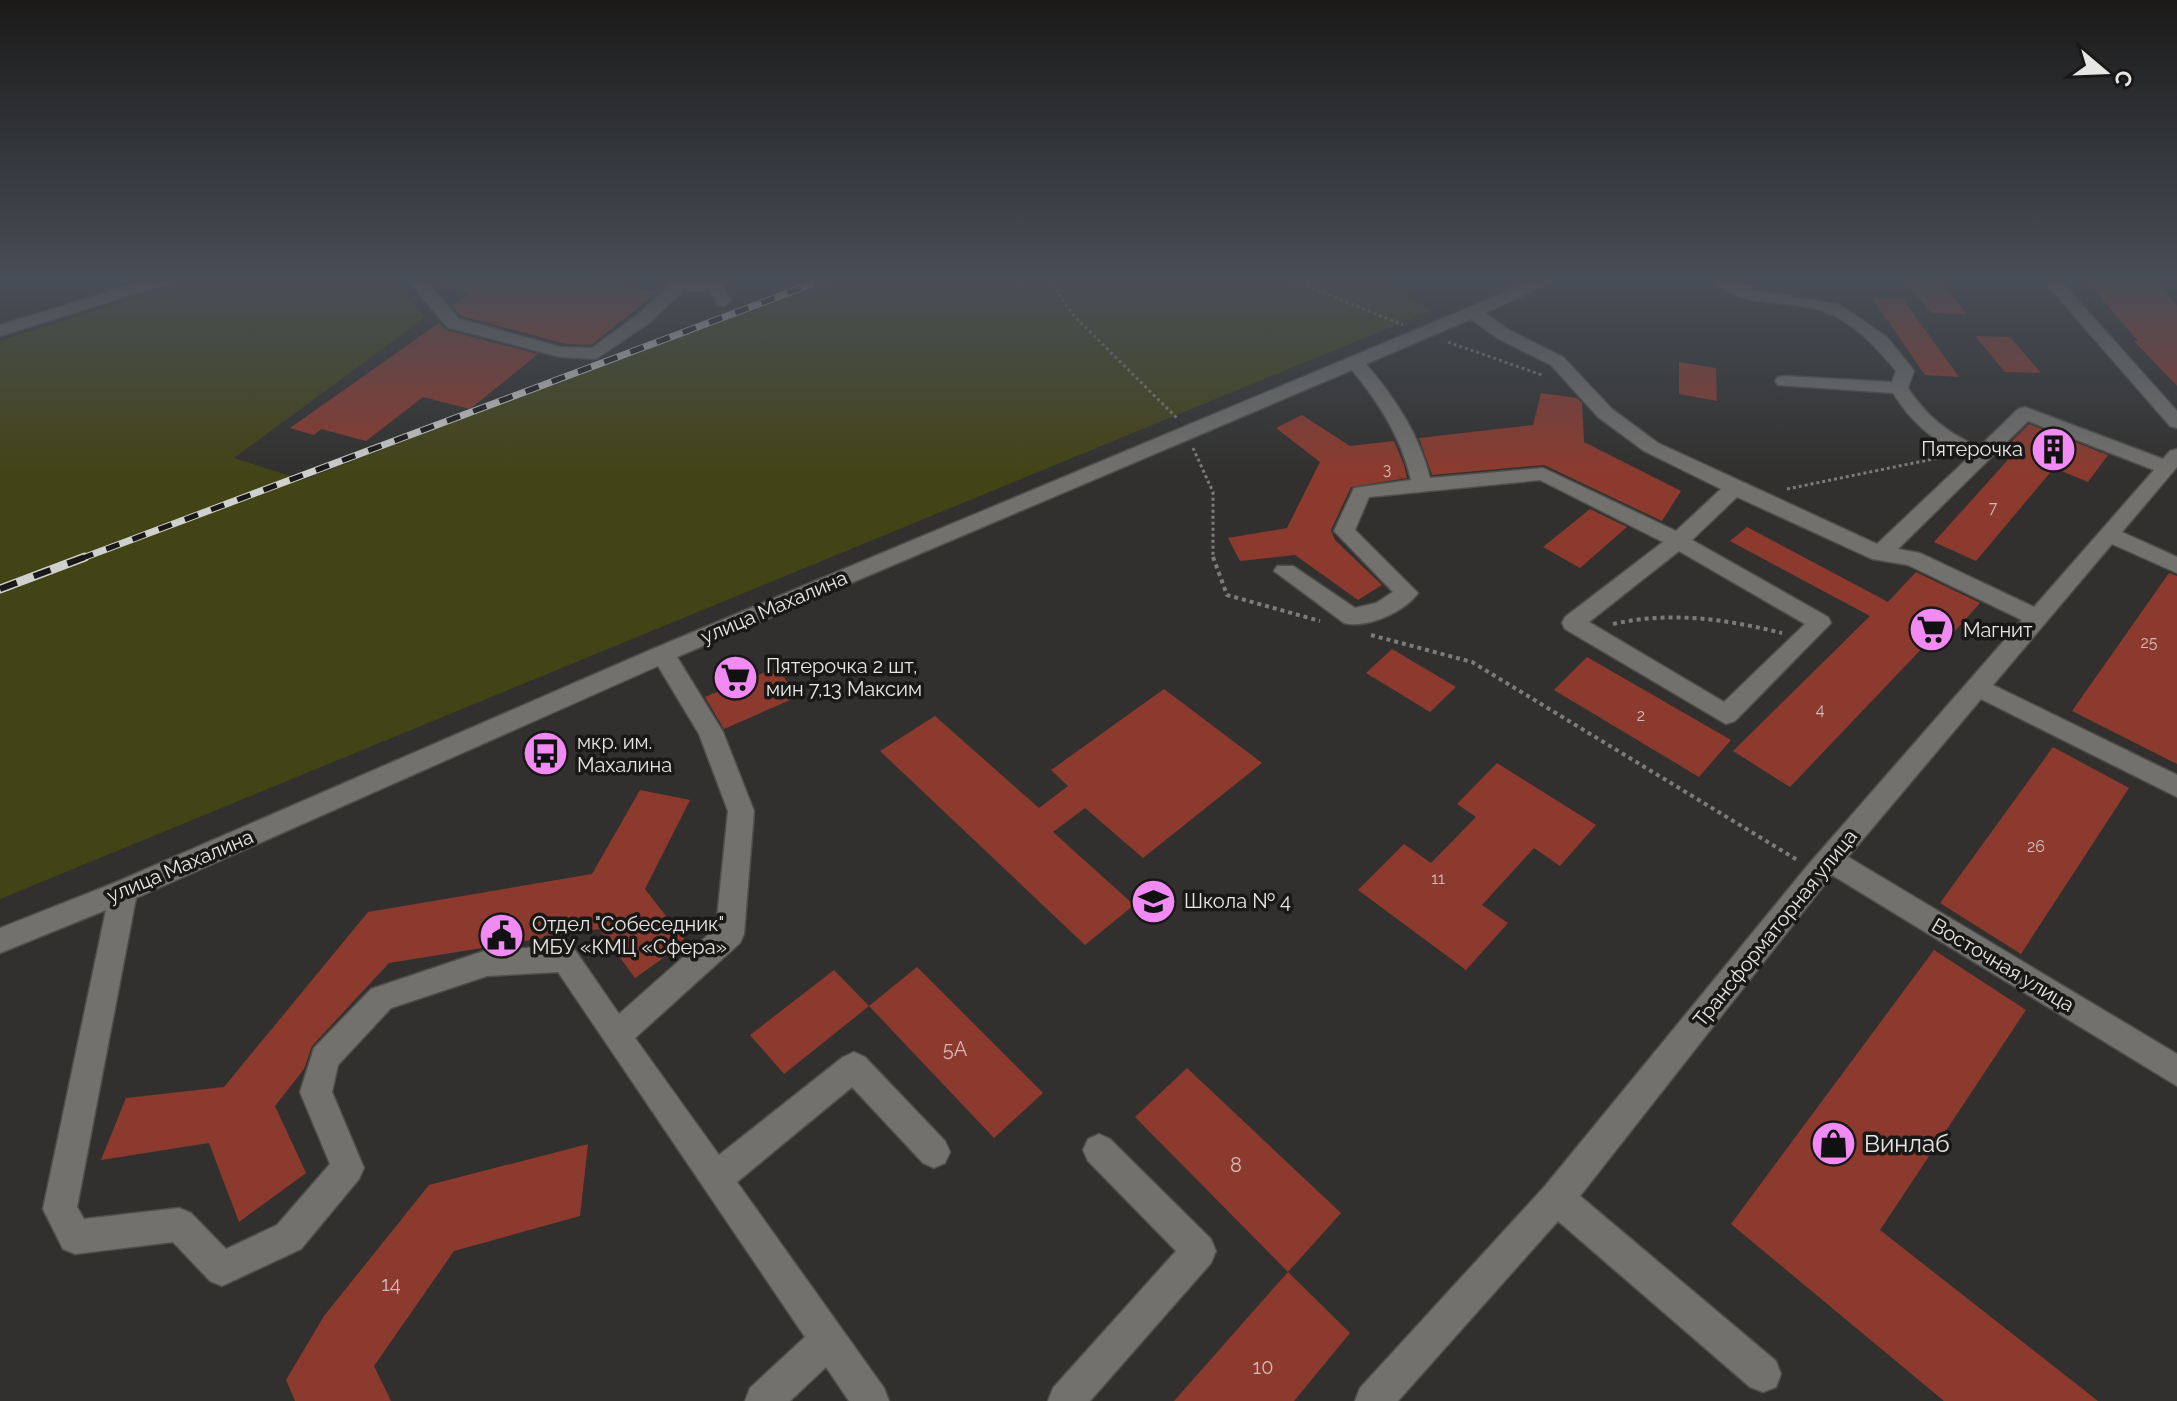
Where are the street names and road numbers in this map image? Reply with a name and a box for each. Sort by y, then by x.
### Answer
street label: улица Махалина [697,565,851,649]
street label: улица Махалина [103,824,257,908]
street label: Трансформаторная улица [1688,824,1862,1032]
street label: Восточная улица [1927,913,2079,1017]

